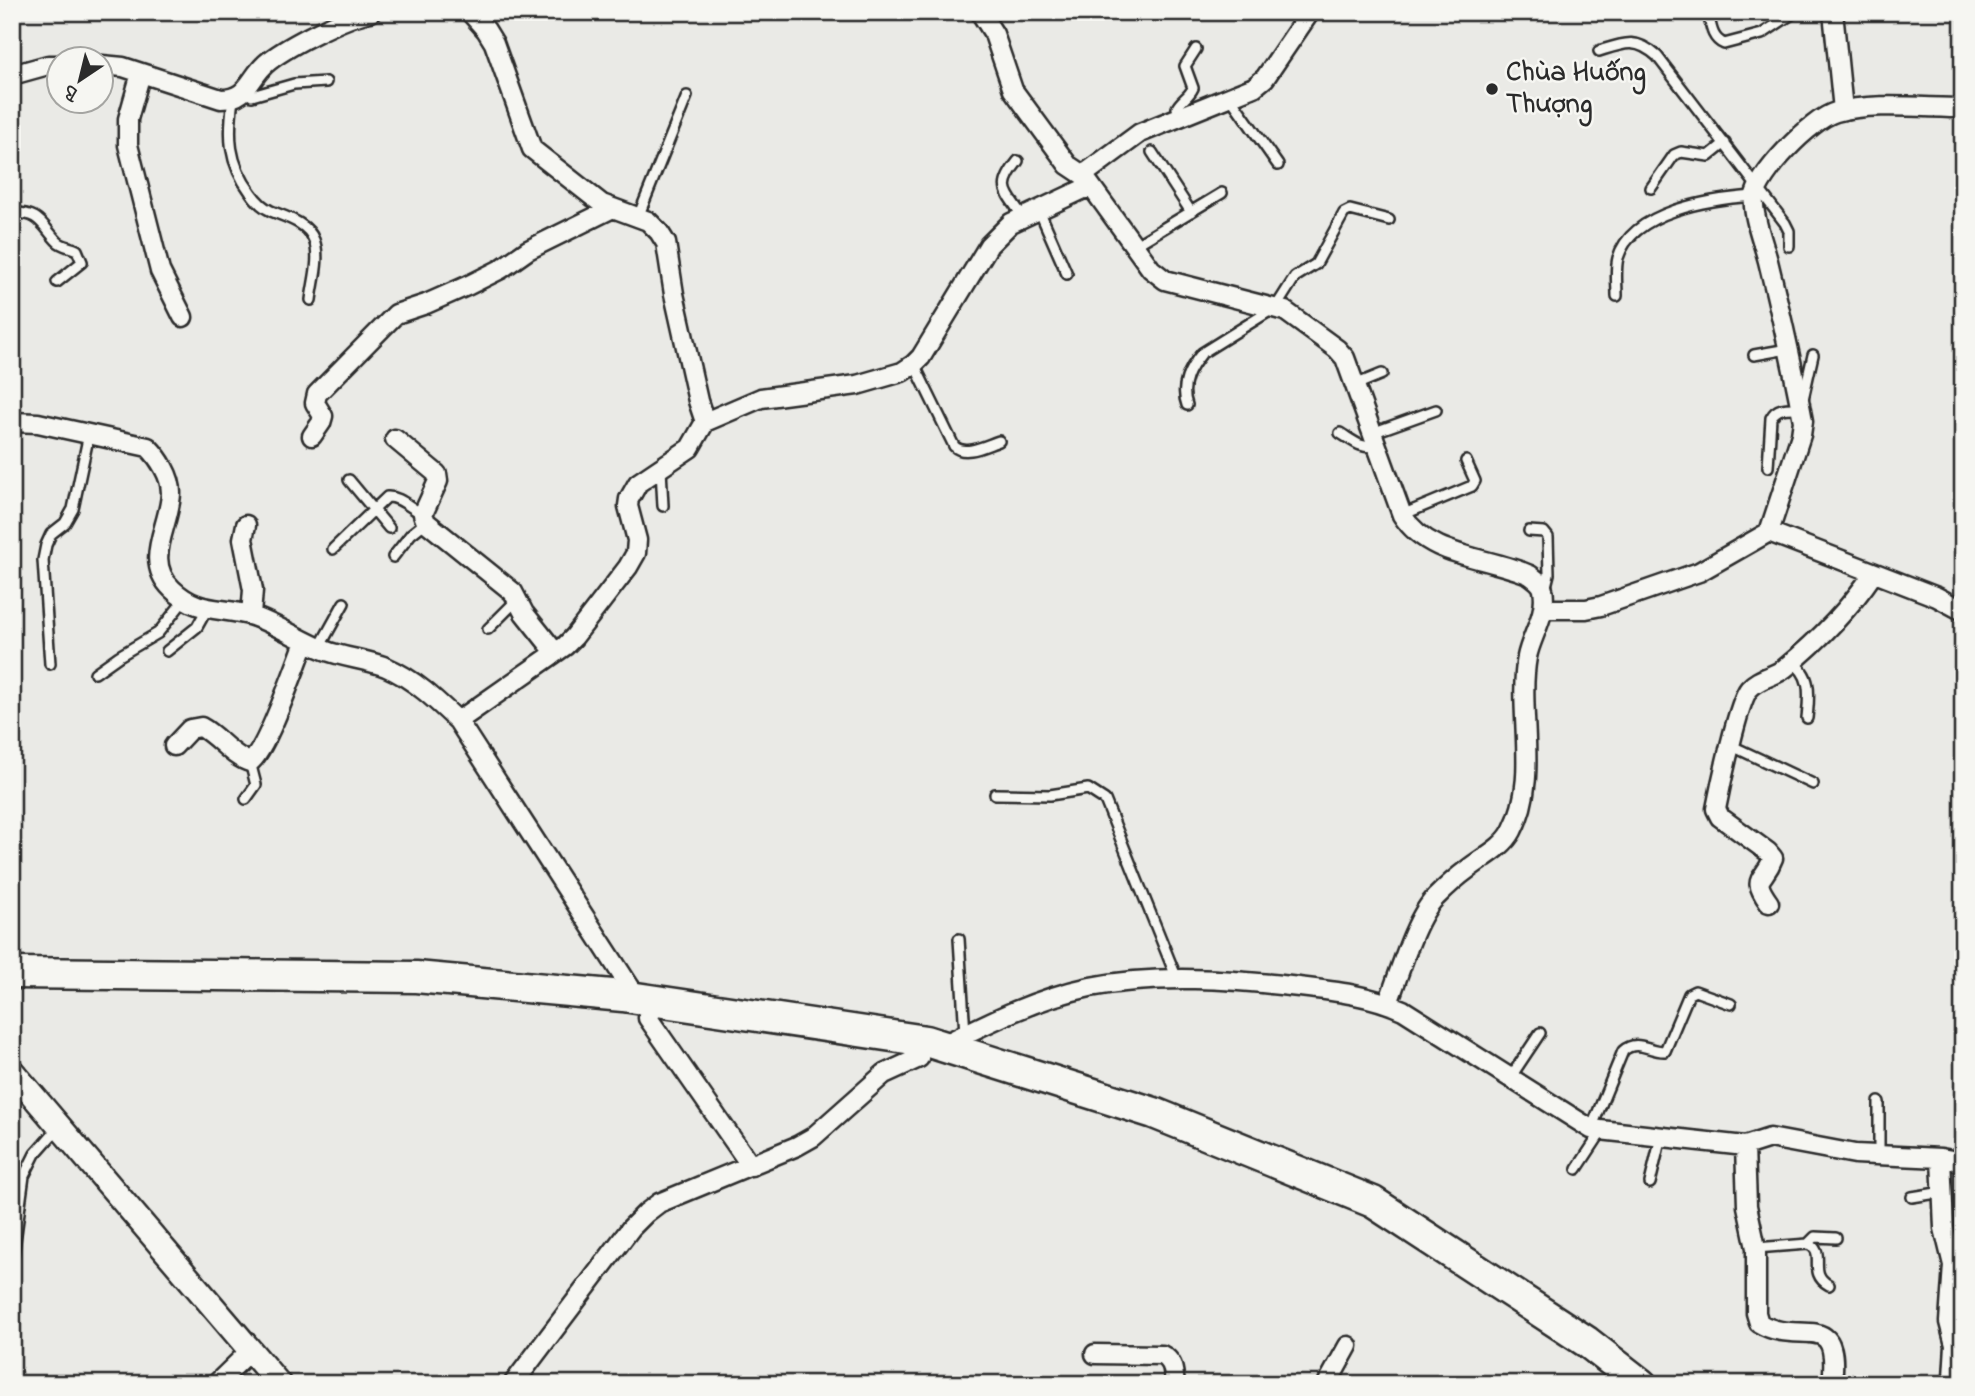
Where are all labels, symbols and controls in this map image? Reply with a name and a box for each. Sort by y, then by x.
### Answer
north arrow [46,46,116,116]
place label: Chùa Huống Thượng [1506,53,1646,127]
text: B [59,77,85,107]
marker: Chùa Huống Thượng [1484,81,1500,97]

